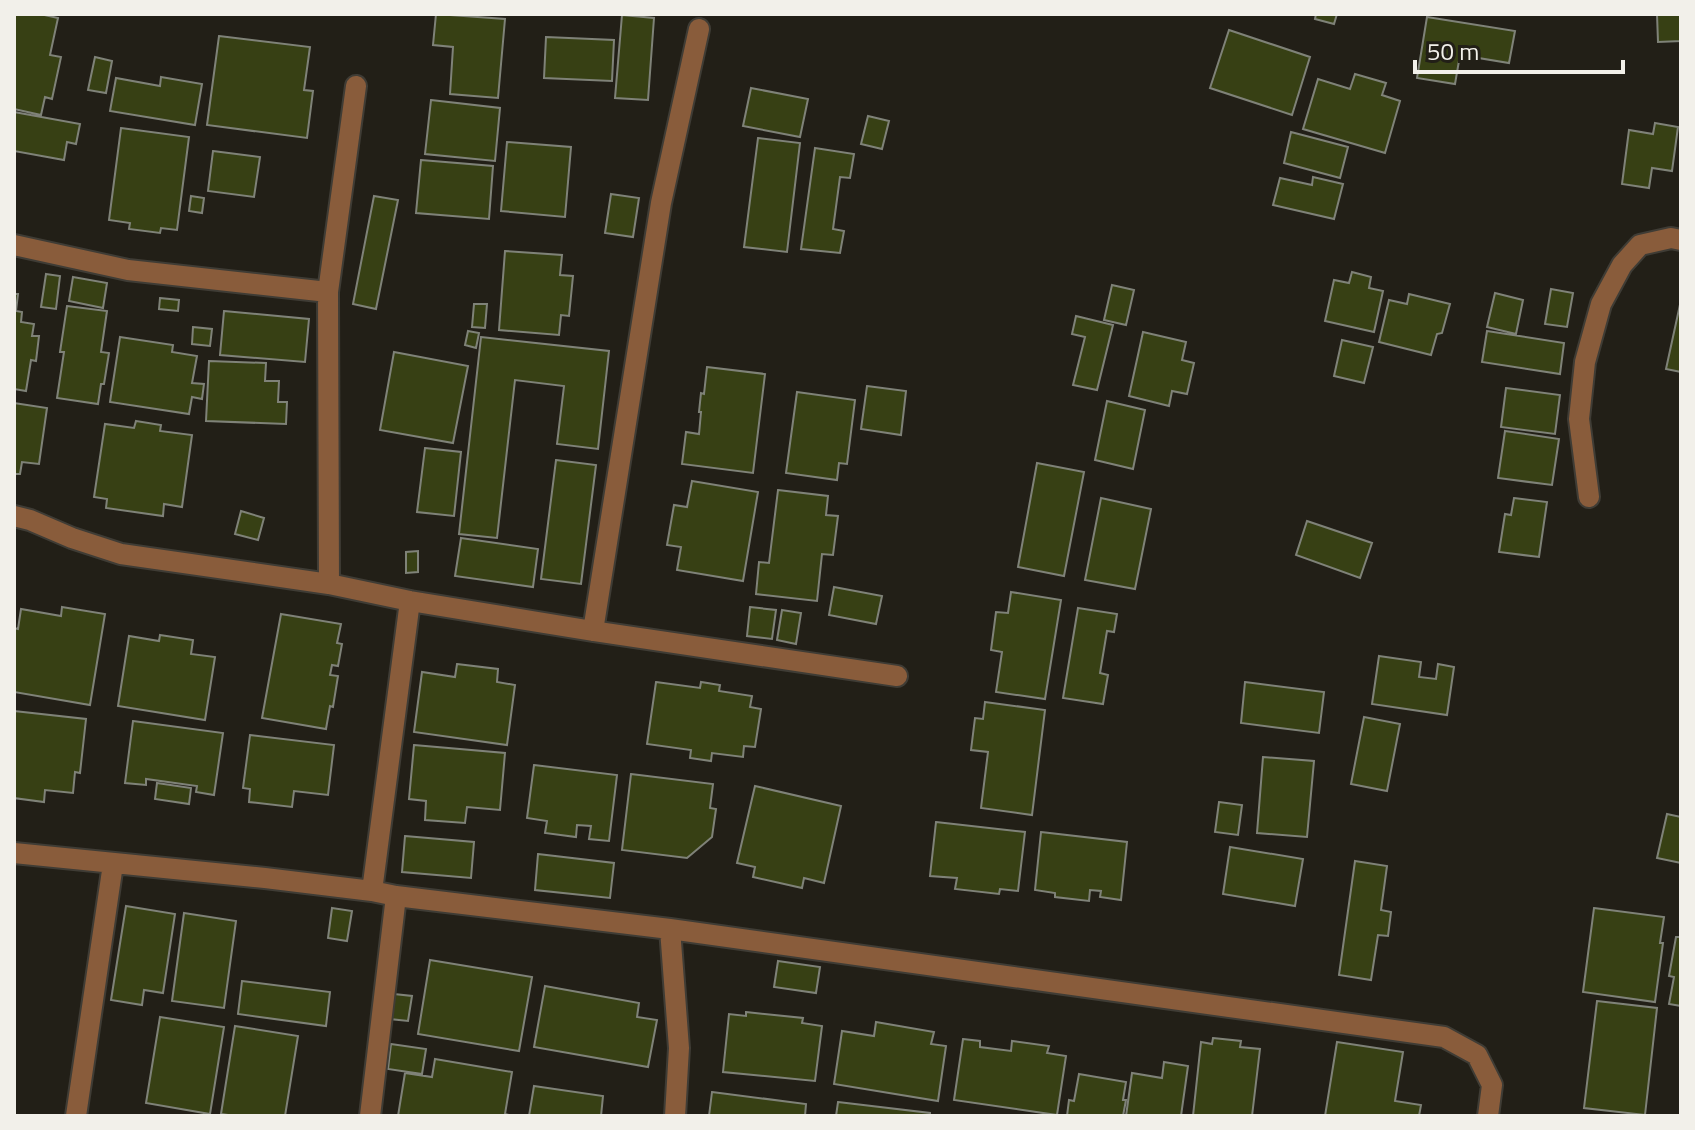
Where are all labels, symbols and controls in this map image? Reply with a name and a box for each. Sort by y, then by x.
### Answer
scale bar [1415,24,1623,74]
text: 50 m [1427,33,1479,69]

